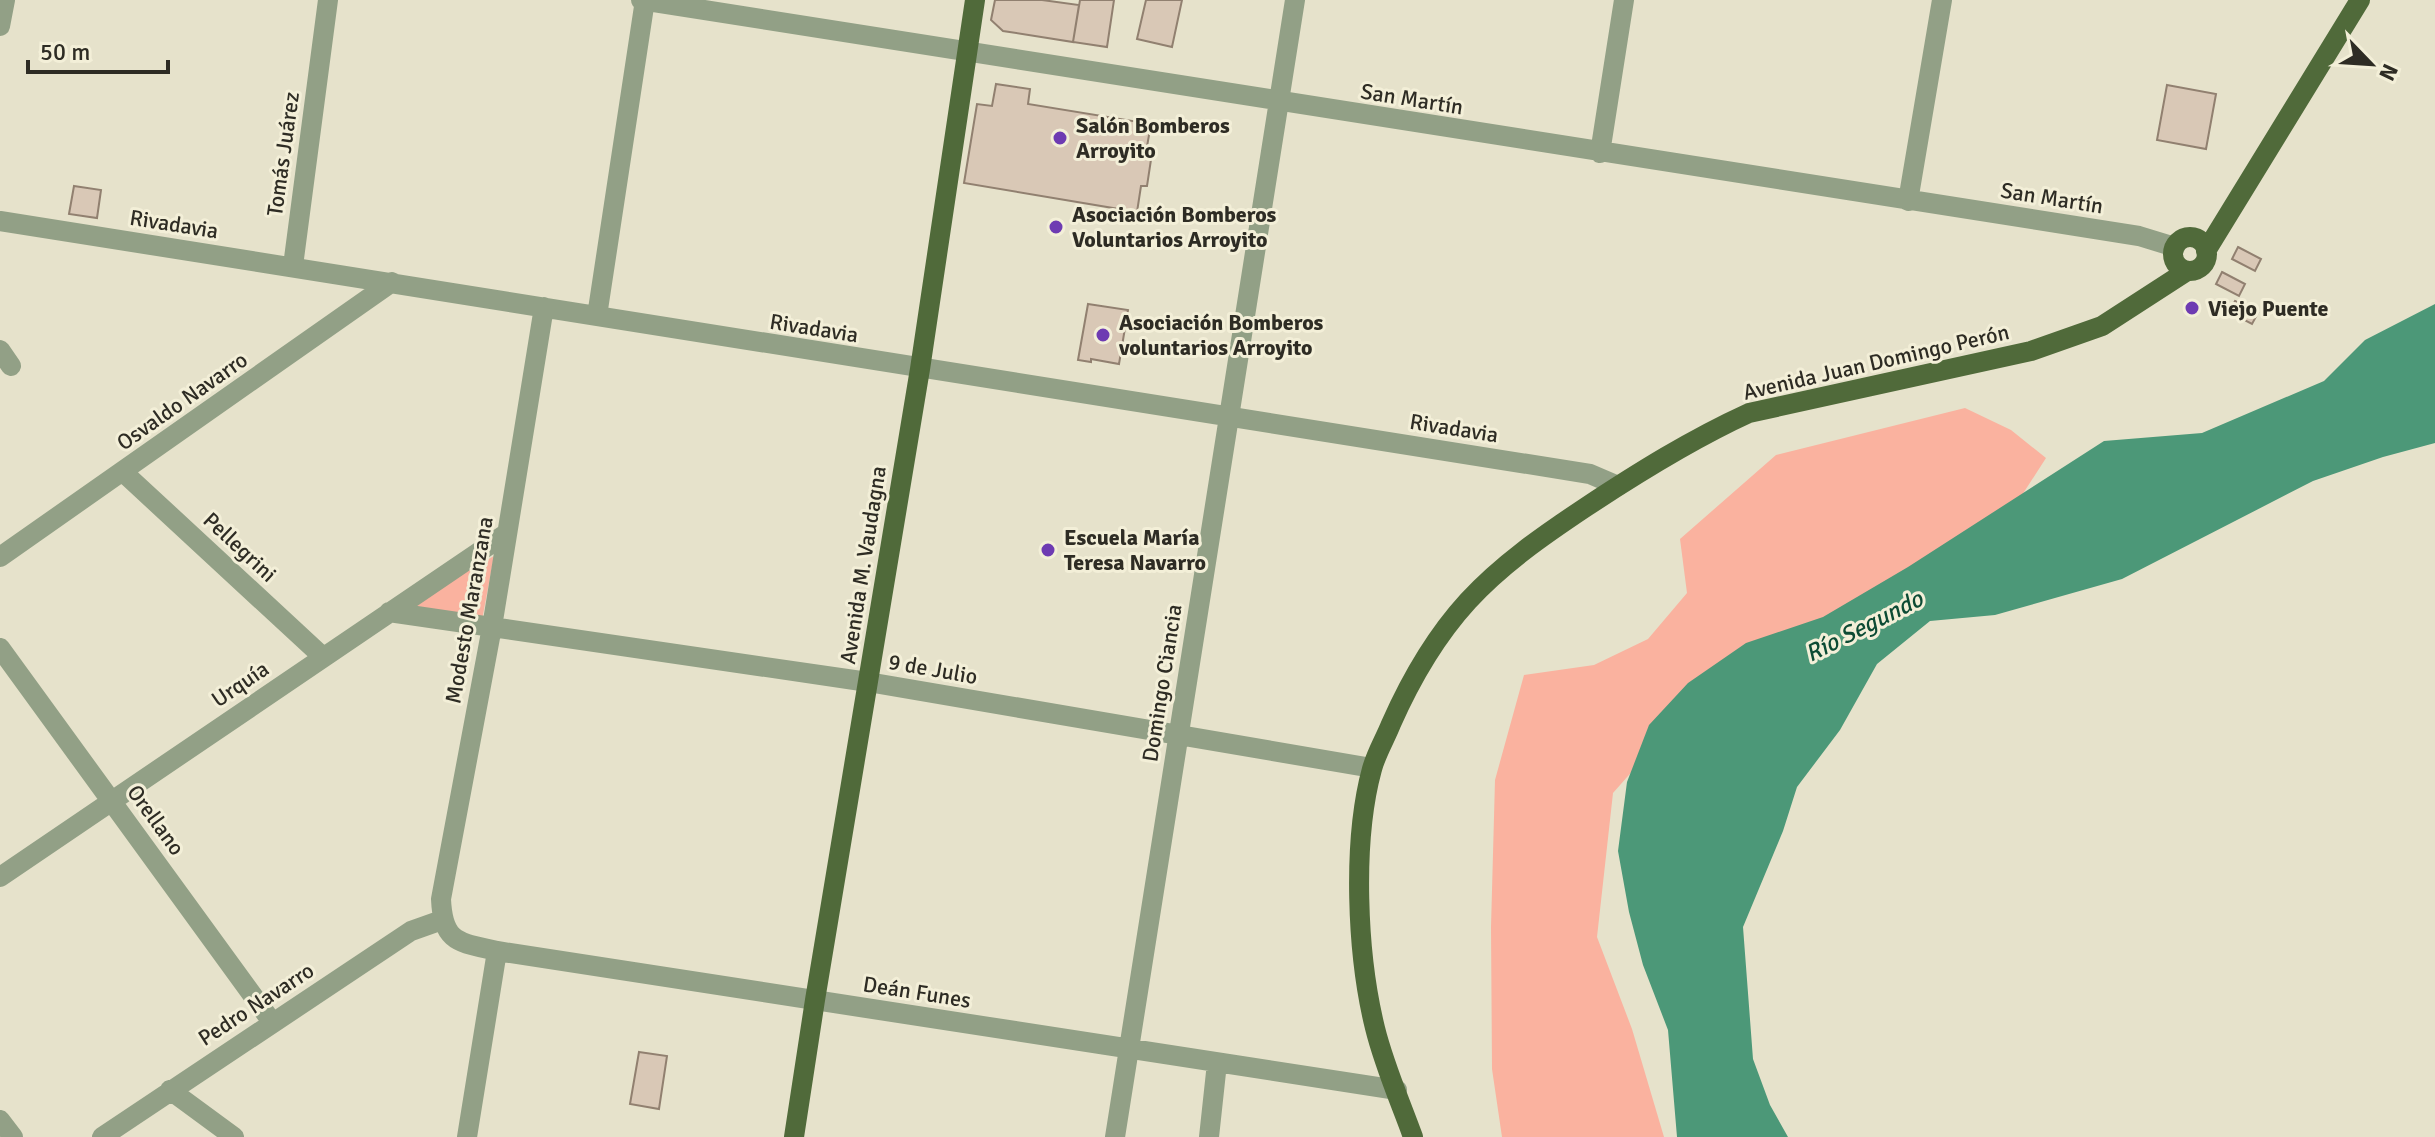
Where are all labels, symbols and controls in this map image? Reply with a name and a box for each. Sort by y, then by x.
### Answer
scale bar [28,24,168,74]
north arrow [2331,24,2411,104]
text: 50 m [40,37,90,67]
text: N [2373,60,2404,85]
street label: San Martín [1359,78,1465,120]
street label: Tomás Juárez [261,90,305,218]
place label: Salón Bomberos Arroyito [1076,112,1230,164]
marker: Salón Bomberos Arroyito [1051,129,1069,147]
street label: San Martín [1999,177,2105,219]
place label: Asociación Bomberos Voluntarios Arroyito [1072,201,1277,253]
street label: Rivadavia [128,204,220,244]
marker: Asociación Bomberos Voluntarios Arroyito [1047,218,1065,236]
place label: Viejo Puente [2208,295,2329,322]
marker: Viejo Puente [2183,299,2201,317]
street label: Rivadavia [768,308,860,348]
place label: Asociación Bomberos voluntarios Arroyito [1118,309,1324,361]
street label: Avenida Juan Domingo Perón [1740,318,2012,406]
marker: Asociación Bomberos voluntarios Arroyito [1094,326,1112,344]
street label: Osvaldo Navarro [111,346,253,456]
street label: Rivadavia [1408,408,1500,448]
street label: Avenida M. Vaudagna [834,464,892,666]
street label: Pellegrini [198,506,282,588]
street label: Modesto Maranzana [439,514,499,706]
place label: Escuela María Teresa Navarro [1064,524,1206,576]
marker: Escuela María Teresa Navarro [1039,541,1057,559]
water label: Río Segundo [1800,583,1929,668]
street label: Domingo Ciancia [1136,602,1188,764]
street label: 9 de Julio [886,648,980,690]
street label: Urquía [206,655,274,713]
street label: Orellano [121,780,191,860]
street label: Pedro Navarro [193,957,319,1051]
street label: Deán Funes [861,970,973,1014]

